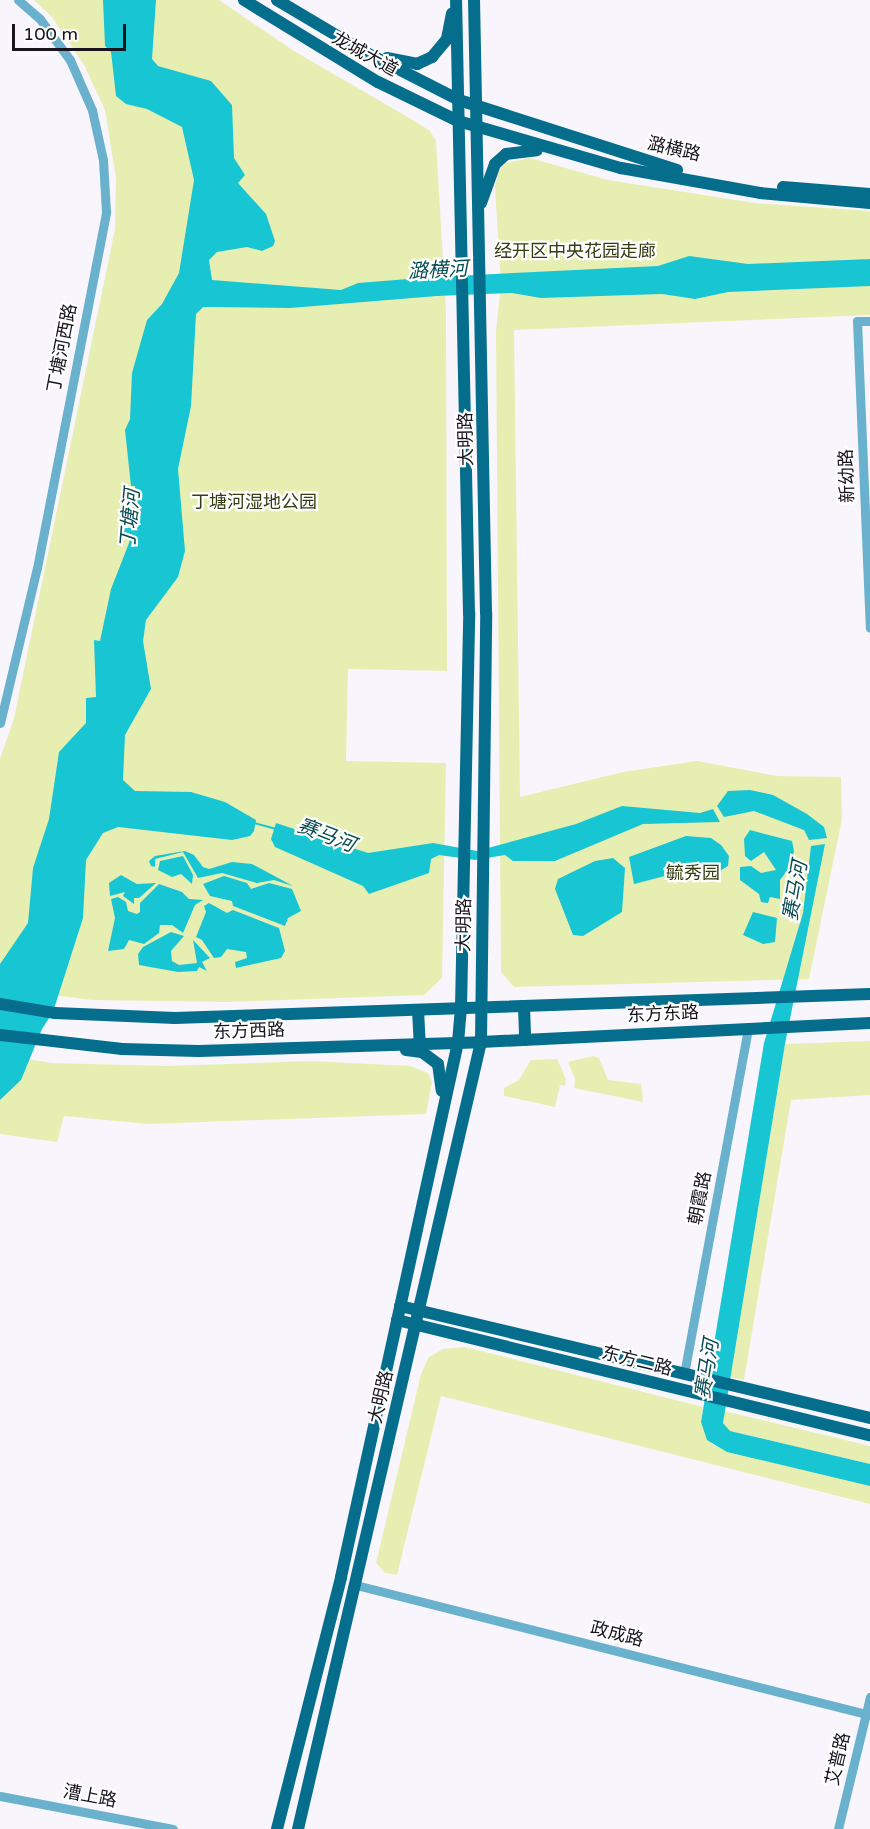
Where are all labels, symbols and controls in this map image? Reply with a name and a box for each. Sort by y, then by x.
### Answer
scale bar [15,12,129,50]
text: 100 m [23,23,78,45]
street label: 龙城大道 [328,27,402,81]
street label: 潞横路 [645,132,703,166]
park label: 经开区中央花园走廊 [494,240,656,262]
water label: 潞横河 [407,257,469,285]
street label: 丁塘河西路 [43,302,81,394]
street label: 大明路 [455,412,477,466]
street label: 新幼路 [835,449,859,503]
water label: 丁塘河 [116,488,146,550]
park label: 丁塘河湿地公园 [191,491,317,513]
water label: 赛马河 [294,814,358,858]
water label: 赛马河 [779,859,813,923]
park label: 毓秀园 [666,862,720,884]
street label: 大明路 [453,898,475,952]
street label: 东方东路 [626,1001,700,1027]
street label: 东方西路 [213,1019,285,1043]
street label: 朝霞路 [684,1169,716,1227]
water label: 赛马河 [691,1337,725,1401]
street label: 东方二路 [599,1342,675,1380]
street label: 大明路 [364,1368,398,1426]
street label: 政成路 [588,1617,646,1651]
street label: 艾普路 [821,1730,855,1788]
street label: 漕上路 [61,1780,119,1812]

